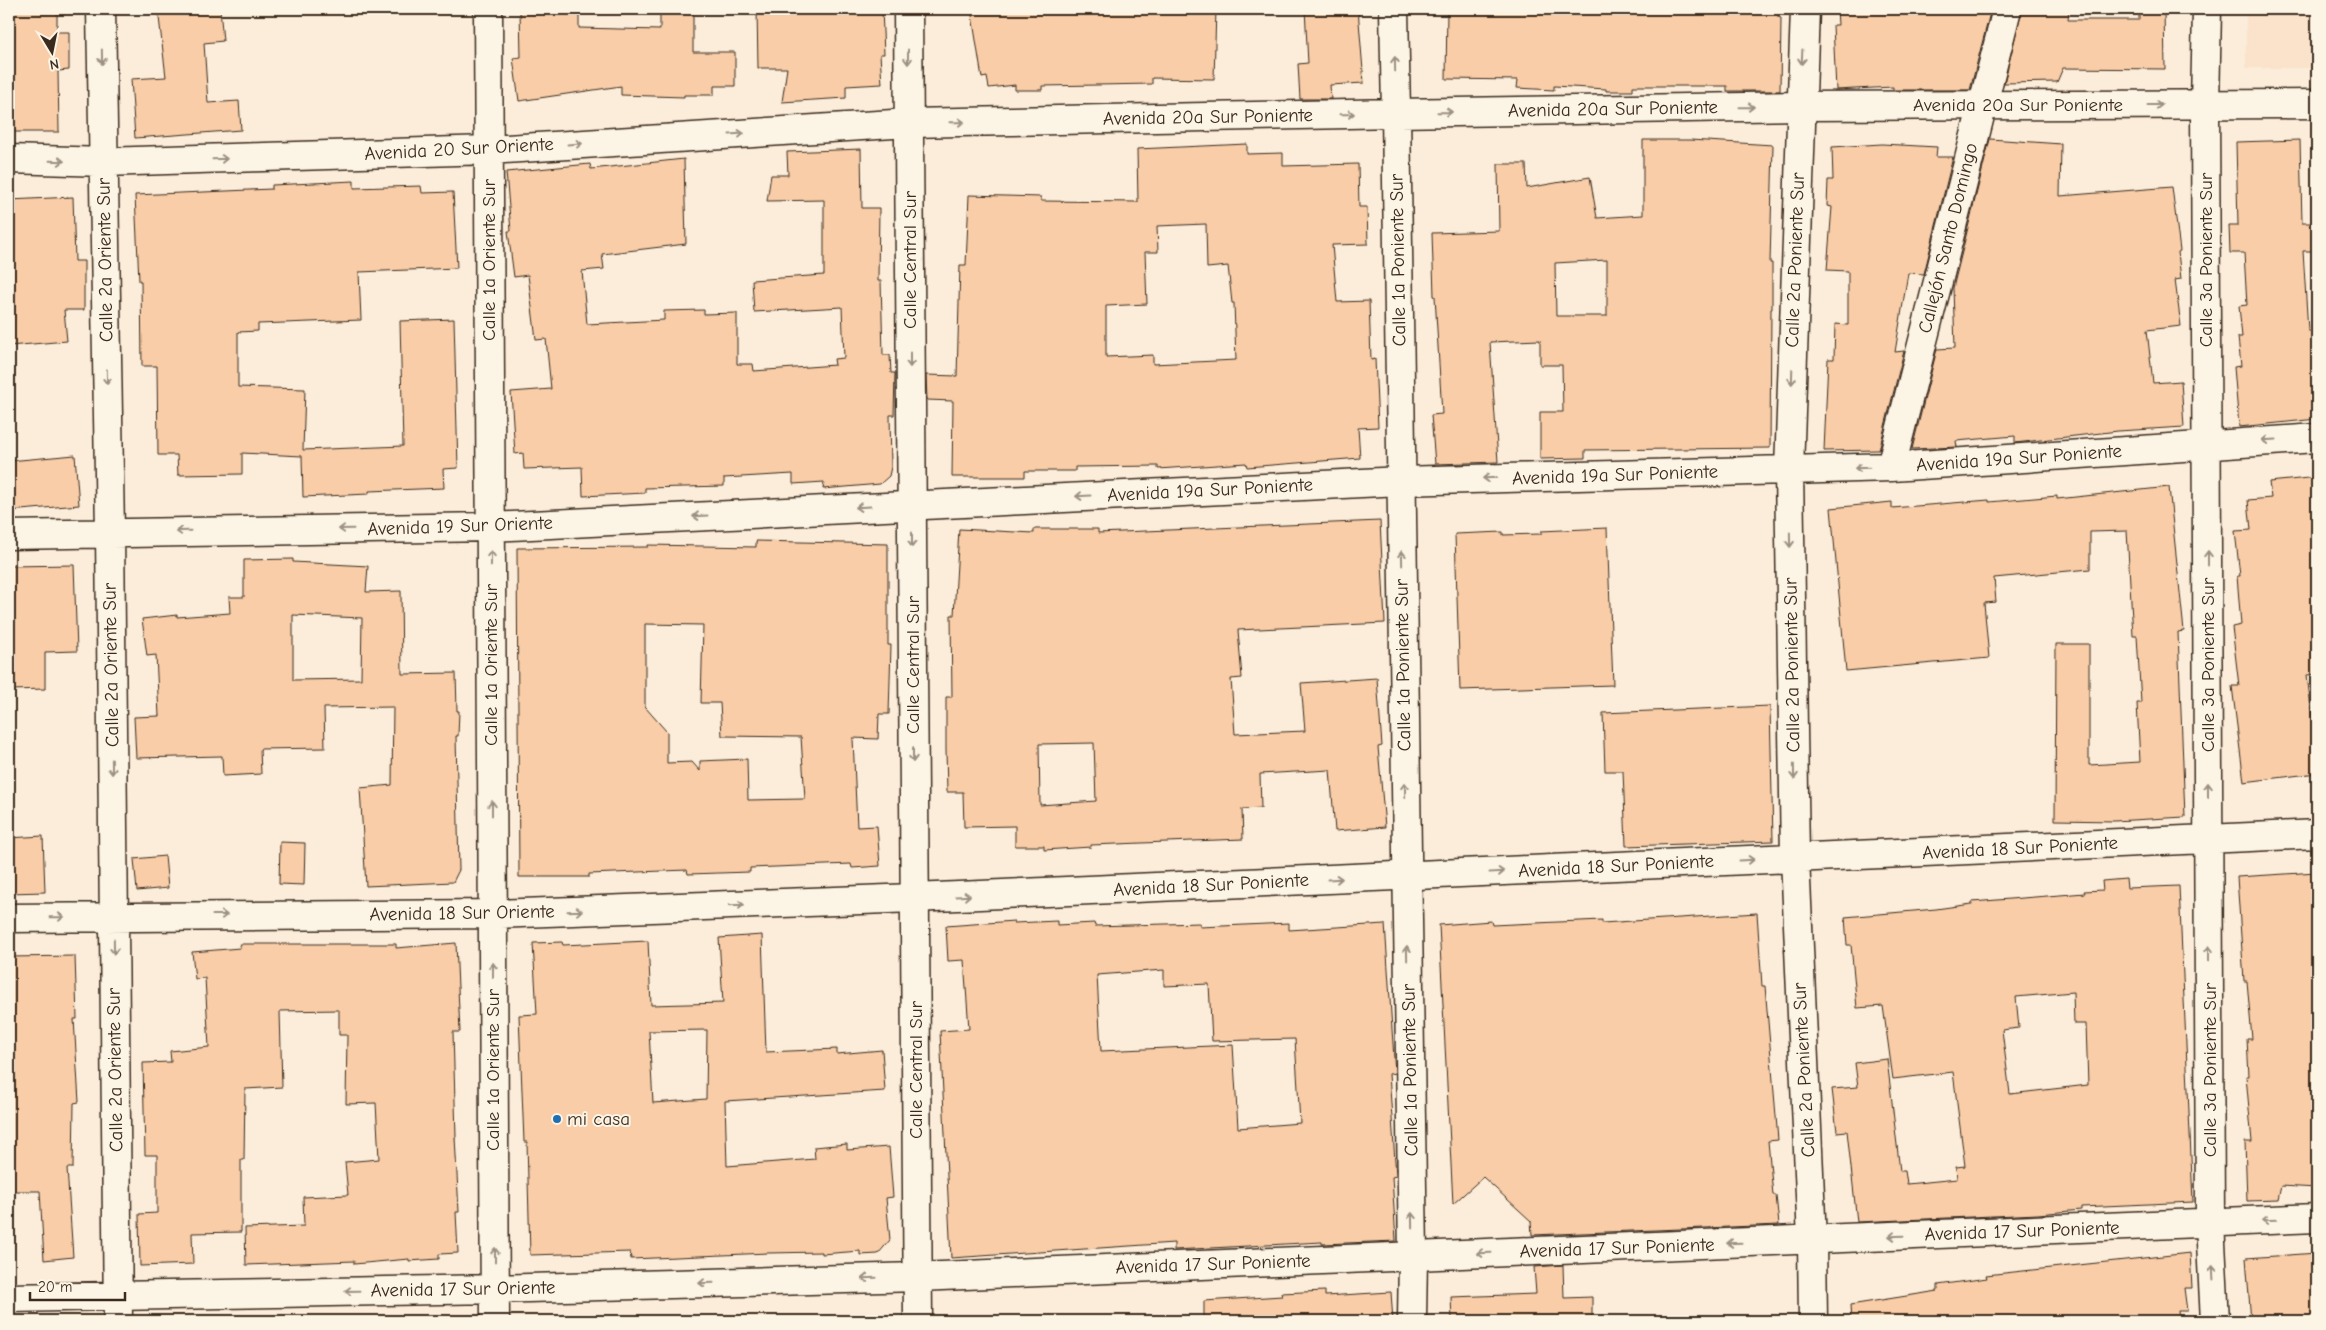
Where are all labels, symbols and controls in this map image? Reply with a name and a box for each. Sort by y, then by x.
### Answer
north arrow [28,28,78,78]
one-way arrow [97,49,107,65]
one-way arrow [903,49,913,65]
one-way arrow [1798,49,1807,65]
text: N [48,55,60,73]
one-way arrow [1390,56,1400,72]
street label: Avenida 20a Sur Poniente [1913,94,2123,116]
street label: Avenida 20a Sur Poniente [1508,96,1718,122]
one-way arrow [2146,100,2163,110]
one-way arrow [1739,102,1755,112]
street label: Avenida 20a Sur Poniente [1103,104,1313,130]
one-way arrow [1436,107,1453,117]
one-way arrow [1338,109,1355,119]
one-way arrow [948,117,965,127]
one-way arrow [728,129,744,138]
street label: Avenida 20 Sur Oriente [364,133,554,165]
one-way arrow [566,140,582,149]
street label: Callejón Santo Domingo [1914,141,1982,335]
one-way arrow [212,154,228,163]
one-way arrow [49,156,65,166]
street label: Calle 2a Poniente Sur [1781,172,1809,348]
street label: Calle 3a Poniente Sur [2195,172,2217,347]
street label: Calle 1a Poniente Sur [1385,173,1411,346]
street label: Calle 2a Oriente Sur [93,177,117,342]
street label: Calle 1a Oriente Sur [478,179,500,341]
street label: Calle Central Sur [899,191,921,329]
one-way arrow [905,352,915,368]
one-way arrow [102,369,112,385]
one-way arrow [1787,369,1796,385]
one-way arrow [2261,436,2277,445]
street label: Avenida 19a Sur Poniente [1915,440,2123,476]
street label: Avenida 19a Sur Poniente [1512,460,1718,490]
one-way arrow [1854,463,1870,473]
street label: Avenida 19a Sur Poniente [1106,474,1314,506]
one-way arrow [1482,474,1498,483]
one-way arrow [1075,492,1091,501]
one-way arrow [855,503,871,512]
one-way arrow [693,511,709,520]
street label: Avenida 19 Sur Oriente [367,512,553,540]
one-way arrow [338,524,354,534]
one-way arrow [176,526,192,536]
one-way arrow [1785,531,1795,547]
one-way arrow [907,532,917,548]
one-way arrow [486,550,496,566]
one-way arrow [1397,550,1407,566]
one-way arrow [2203,550,2213,566]
street label: Calle 2a Poniente Sur [1779,577,1805,753]
street label: Calle 3a Poniente Sur [2197,577,2219,752]
street label: Calle 1a Poniente Sur [1390,578,1416,751]
street label: Calle 2a Oriente Sur [99,582,123,747]
street label: Calle 1a Oriente Sur [480,584,502,746]
street label: Calle Central Sur [902,596,924,734]
one-way arrow [908,746,918,763]
one-way arrow [107,759,117,775]
one-way arrow [1789,764,1798,780]
one-way arrow [1400,782,1410,798]
one-way arrow [2203,782,2213,798]
one-way arrow [487,800,497,816]
street label: Avenida 18 Sur Poniente [1922,832,2118,864]
street label: Avenida 18 Sur Poniente [1518,850,1714,882]
one-way arrow [1739,856,1755,865]
one-way arrow [1489,867,1505,876]
street label: Avenida 18 Sur Poniente [1113,869,1309,901]
one-way arrow [1327,875,1343,884]
one-way arrow [955,892,971,901]
street label: Avenida 18 Sur Oriente [369,900,555,926]
one-way arrow [729,900,745,910]
one-way arrow [567,907,583,916]
one-way arrow [212,910,228,920]
one-way arrow [49,912,65,921]
one-way arrow [109,939,119,955]
one-way arrow [1403,945,1412,961]
one-way arrow [2204,945,2214,961]
one-way arrow [488,962,498,978]
street label: Calle 2a Poniente Sur [1788,982,1820,1158]
street label: Calle 3a Poniente Sur [2199,982,2221,1157]
street label: Calle 1a Poniente Sur [1397,983,1423,1156]
street label: Calle 2a Oriente Sur [103,987,127,1152]
street label: Calle 1a Oriente Sur [482,989,504,1151]
street label: Calle Central Sur [905,1001,927,1139]
place label: mi casa [567,1108,630,1130]
marker: mi casa [551,1113,563,1125]
one-way arrow [1408,1212,1417,1228]
one-way arrow [2261,1216,2277,1225]
street label: Avenida 17 Sur Poniente [1924,1217,2120,1245]
one-way arrow [1889,1231,1905,1241]
street label: Avenida 17 Sur Poniente [1519,1234,1715,1262]
one-way arrow [1726,1238,1742,1247]
one-way arrow [490,1247,499,1263]
one-way arrow [1476,1248,1492,1258]
street label: Avenida 17 Sur Poniente [1115,1250,1311,1278]
one-way arrow [2208,1265,2217,1281]
scale bar [30,1270,125,1302]
one-way arrow [861,1274,877,1283]
street label: Avenida 17 Sur Oriente [371,1276,555,1302]
text: 20 m [38,1278,72,1296]
one-way arrow [699,1278,715,1288]
one-way arrow [344,1287,360,1296]

